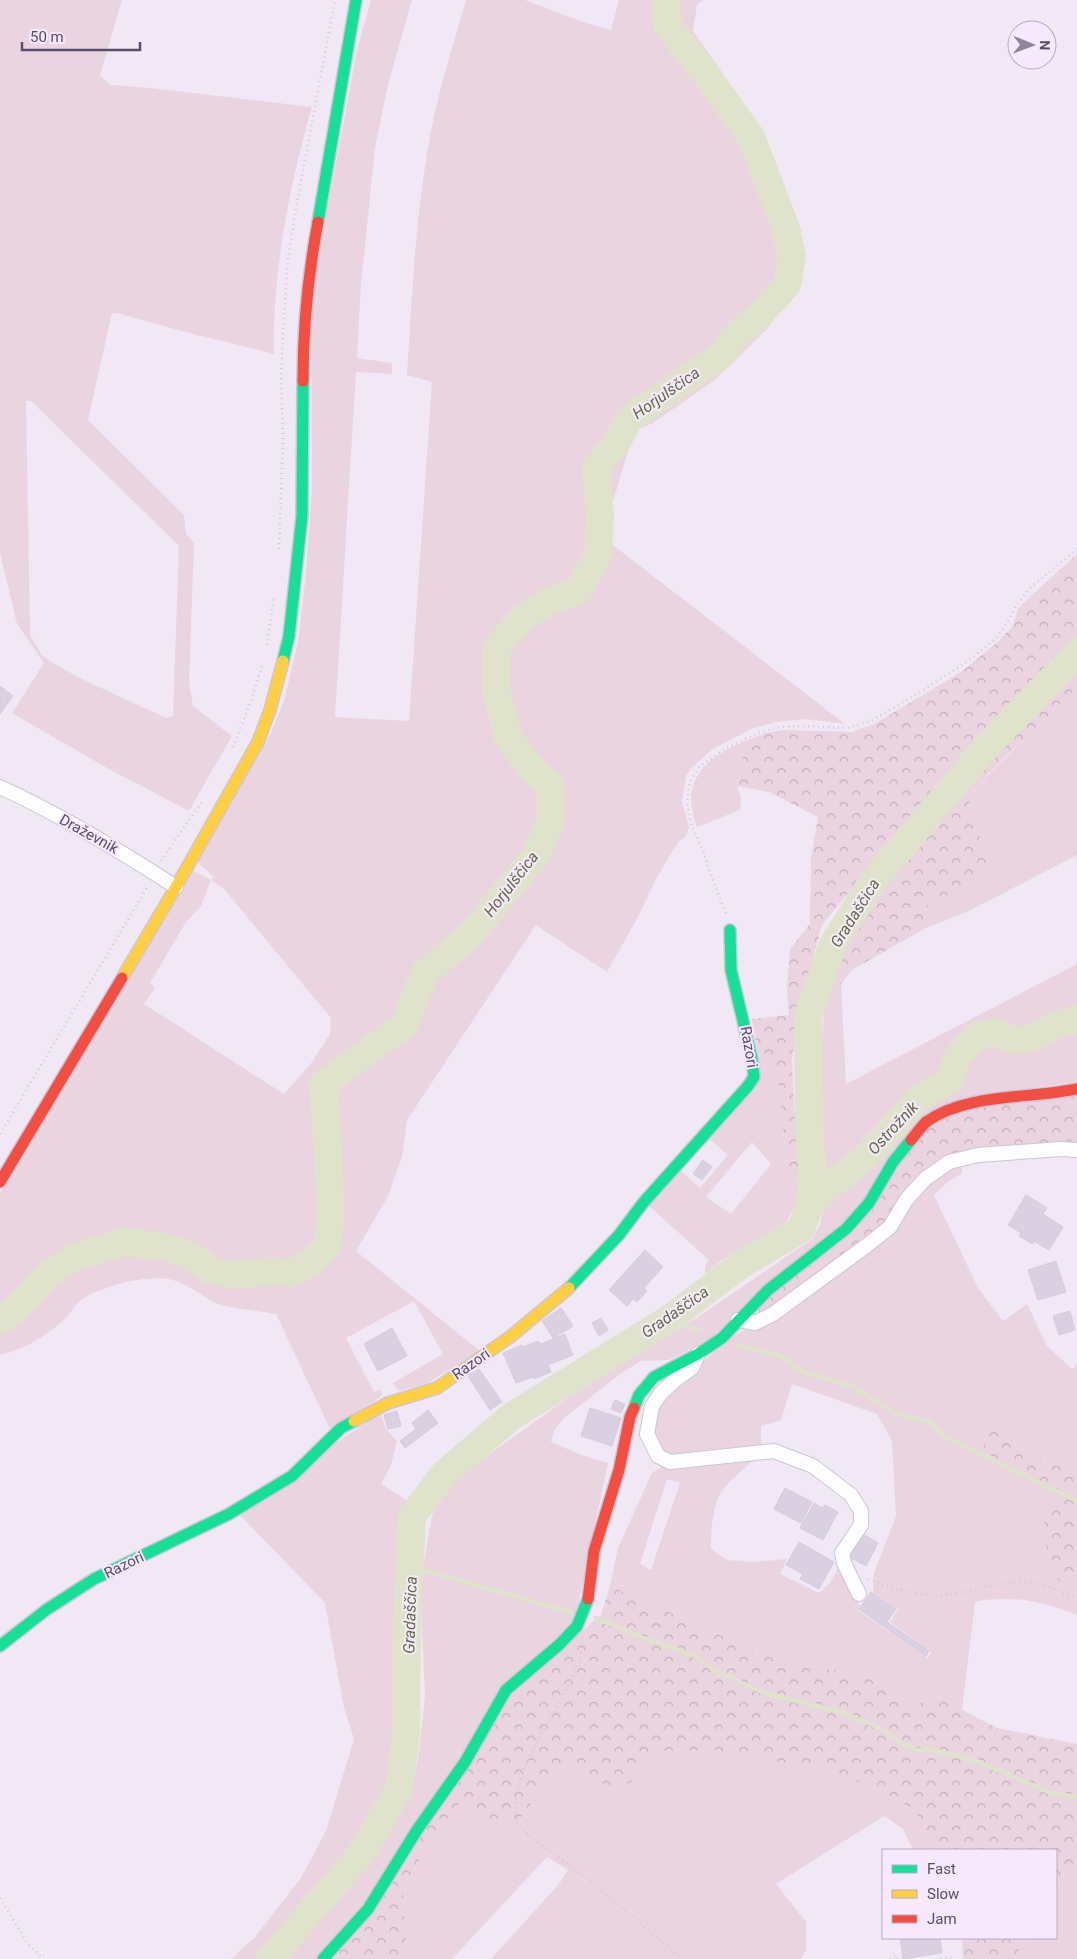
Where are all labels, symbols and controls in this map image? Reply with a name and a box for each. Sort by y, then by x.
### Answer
scale bar [22,20,140,52]
north arrow [1007,20,1057,70]
text: 50 m [30,28,64,46]
text: N [1037,40,1053,50]
water label: Horjulščica [629,363,703,423]
street label: Draževnik [56,810,122,858]
water label: Horjulščica [480,848,542,920]
water label: Gradaščica [826,875,884,951]
street label: Razori [736,1025,762,1069]
water label: Ostrožnik [864,1097,923,1158]
water label: Gradaščica [638,1282,712,1342]
street label: Razori [449,1345,493,1383]
street label: Razori [101,1548,147,1582]
water label: Gradaščica [399,1576,421,1654]
legend [882,1849,1057,1939]
text: Fast [927,1860,956,1878]
text: Slow [927,1885,959,1903]
text: Jam [927,1910,957,1928]

